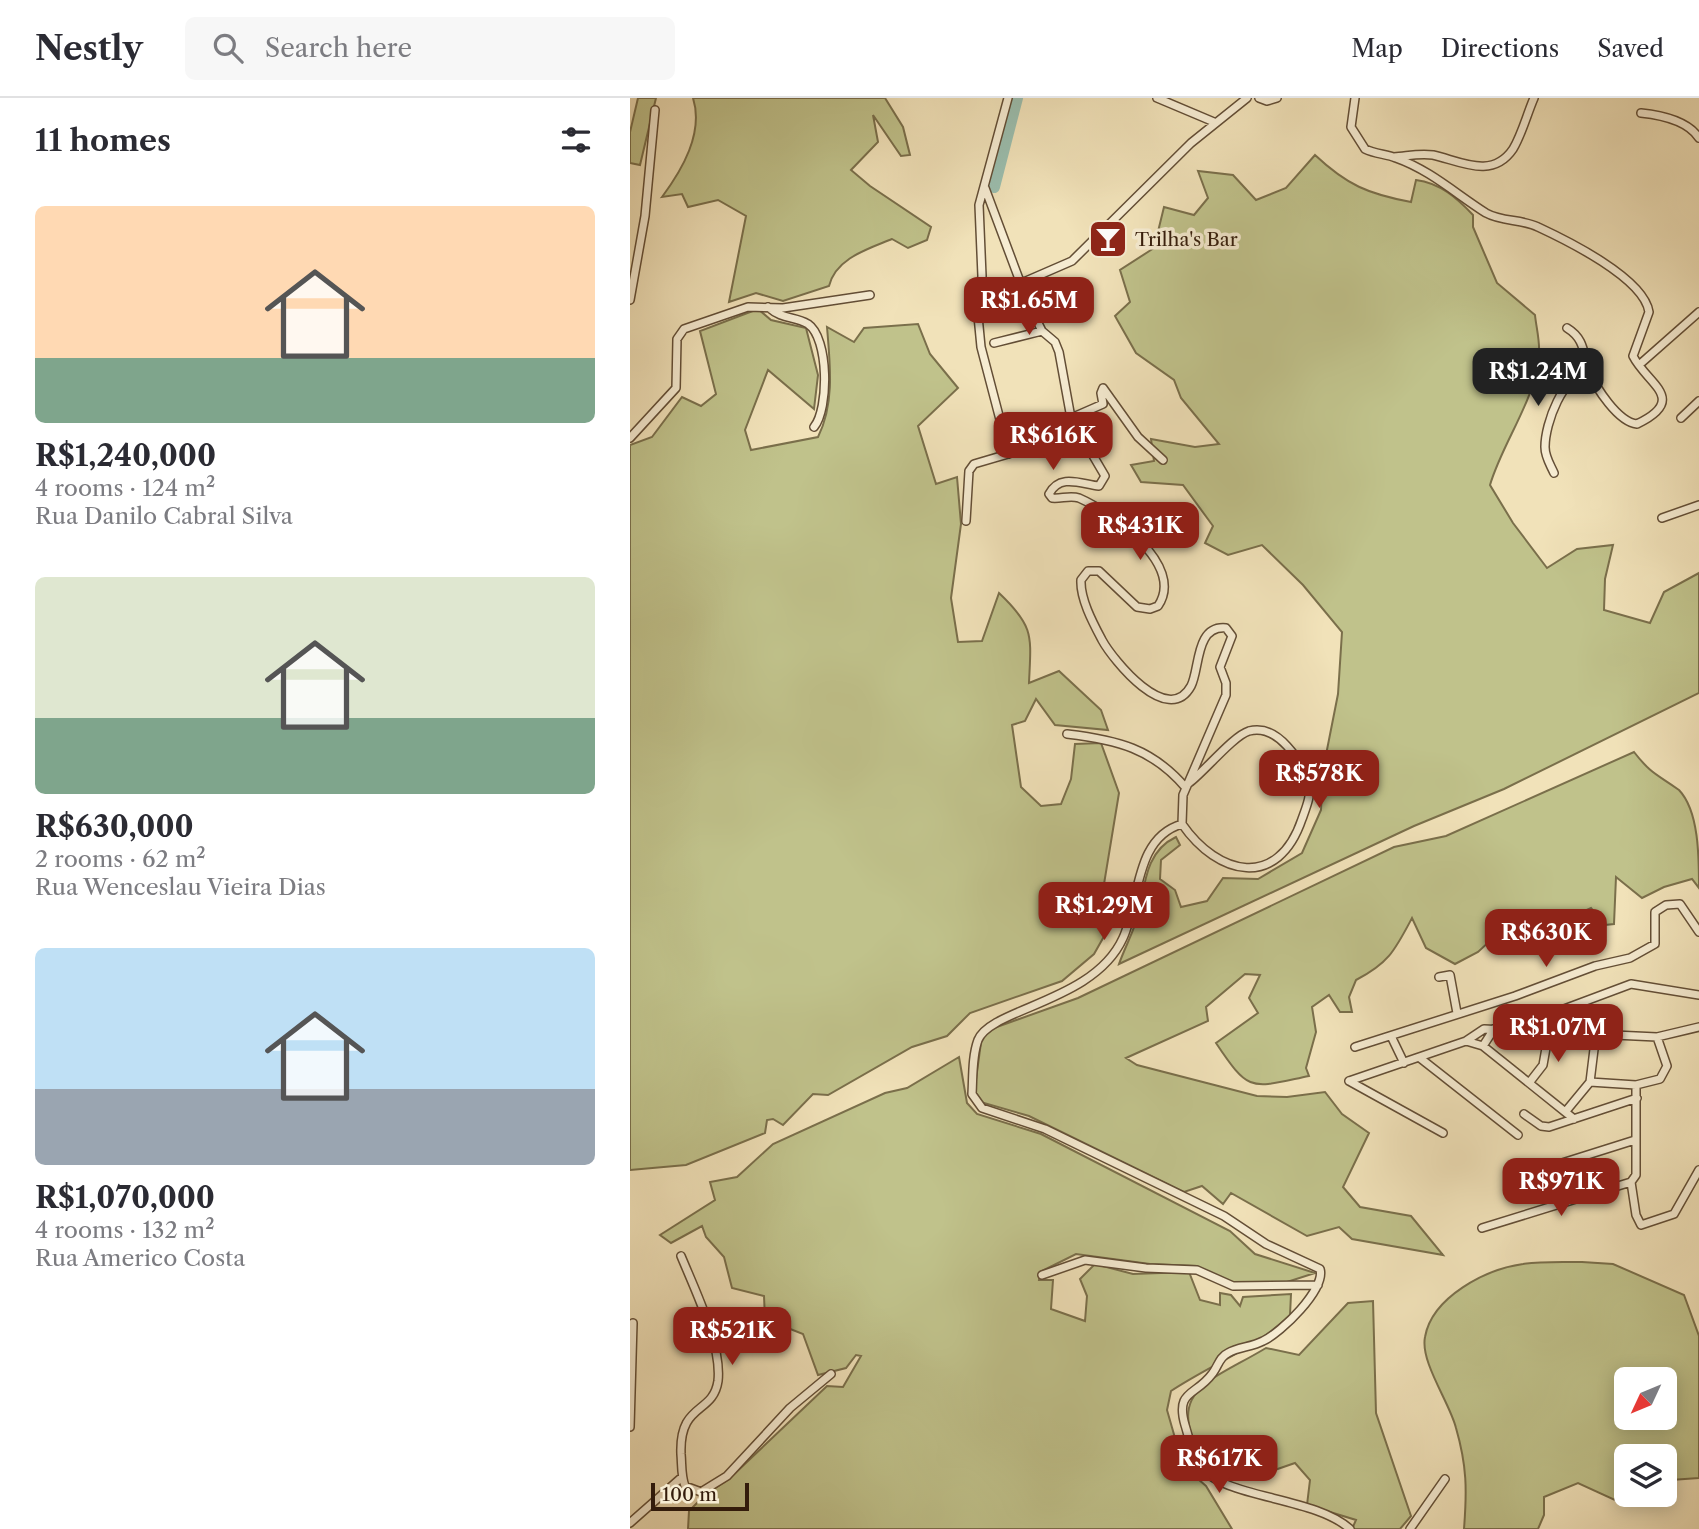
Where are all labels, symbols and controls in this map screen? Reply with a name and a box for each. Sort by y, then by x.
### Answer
search box [185,17,675,80]
text: Nestly [35,28,143,69]
icon: search [209,29,247,67]
text: Search here [265,32,412,64]
text: Map [1351,34,1403,63]
text: Directions [1441,34,1559,63]
text: Saved [1597,34,1664,63]
icon: filters [557,121,595,159]
text: 11 homes [35,122,171,159]
bar icon: Trilha's Bar [1087,218,1129,260]
place label: Trilha's Bar [1135,228,1238,251]
icon: home [252,251,378,377]
pin: R$1.65M [964,278,1094,337]
text: R$1.65M [980,286,1078,314]
pin: R$1.24M [1473,348,1603,408]
text: R$1.24M [1489,357,1587,385]
pin: R$616K [996,412,1110,472]
text: R$616K [1010,421,1096,449]
text: R$1,240,000 [35,437,216,474]
text: 4 rooms · 124 m² [35,474,215,502]
text: Rua Danilo Cabral Silva [35,502,293,530]
pin: R$431K [1083,503,1197,562]
text: R$431K [1097,511,1183,539]
icon: home [252,622,378,748]
pin: R$578K [1262,750,1376,810]
text: R$578K [1275,759,1363,787]
text: R$630,000 [35,808,194,845]
text: 2 rooms · 62 m² [35,845,206,873]
text: Rua Wenceslau Vieira Dias [35,873,326,901]
pin: R$1.29M [1039,882,1169,942]
text: R$1.29M [1054,891,1154,919]
pin: R$630K [1489,910,1603,969]
text: R$630K [1501,918,1591,946]
icon: home [252,993,378,1119]
pin: R$1.07M [1493,1004,1623,1064]
text: R$1.07M [1509,1013,1607,1041]
pin: R$971K [1504,1158,1618,1218]
text: R$971K [1519,1167,1604,1195]
text: R$1,070,000 [35,1179,215,1216]
text: 4 rooms · 132 m² [35,1216,215,1244]
text: Rua Americo Costa [35,1244,245,1272]
pin: R$521K [675,1308,789,1367]
text: R$521K [689,1316,775,1344]
north arrow [1614,1367,1676,1430]
map controls [1614,1367,1677,1507]
pin: R$617K [1162,1436,1276,1495]
text: R$617K [1176,1444,1262,1472]
button: layers [1614,1444,1677,1507]
scale bar [651,1480,749,1512]
text: 100 m [662,1483,717,1506]

